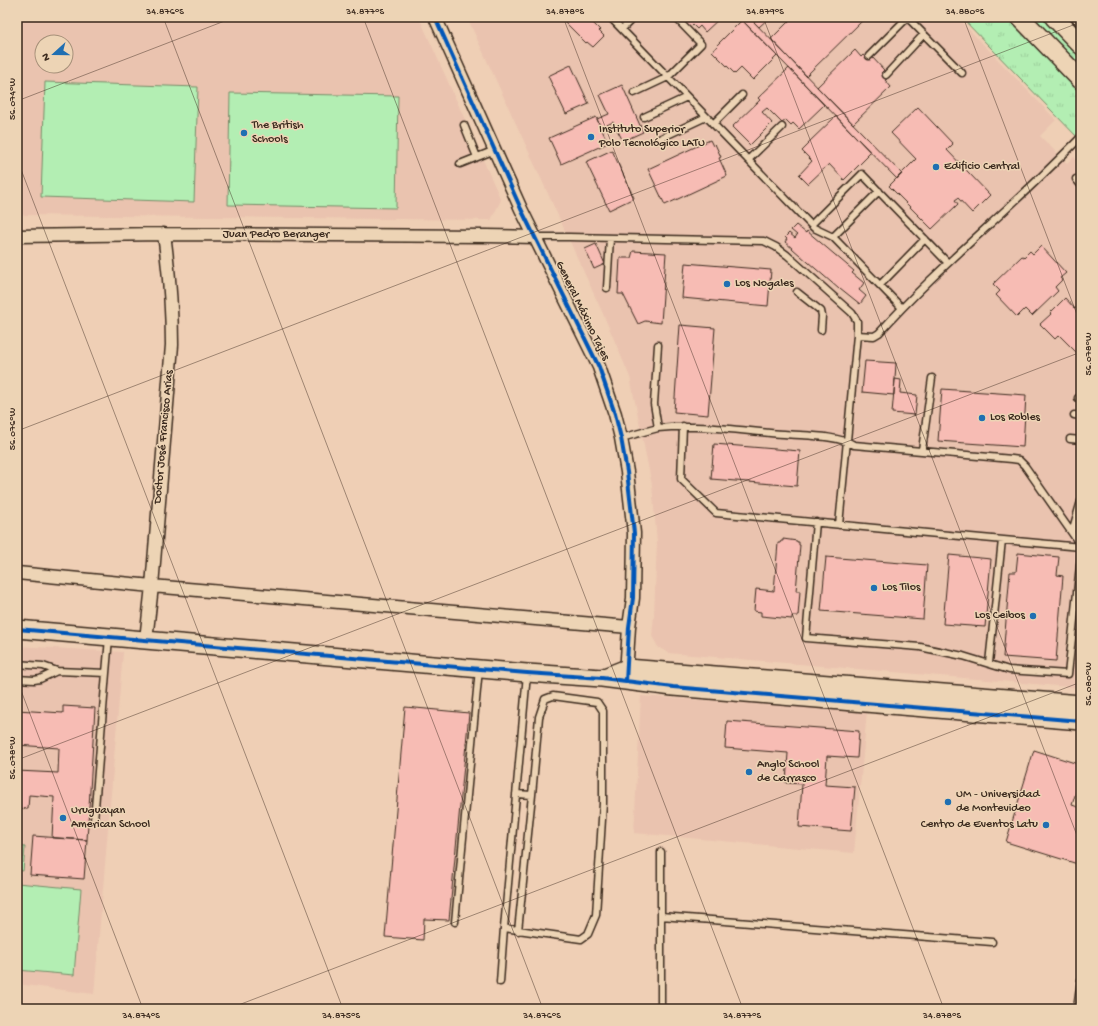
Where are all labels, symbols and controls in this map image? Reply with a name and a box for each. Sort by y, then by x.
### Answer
text: 34.876°S [145,6,184,18]
text: 34.877°S [345,6,384,18]
text: 34.878°S [545,6,585,18]
text: 34.879°S [745,6,784,18]
text: 34.880°S [945,6,985,18]
north arrow [34,34,74,74]
text: N [40,51,53,62]
text: 56.074°W [7,77,19,120]
place label: The British Schools [251,119,304,147]
place label: Instituto Superior Polo Tecnológico LATU [598,123,705,151]
marker: The British Schools [239,128,249,138]
marker: Instituto Superior Polo Tecnológico LATU [586,132,596,142]
place label: Edificio Central [944,160,1020,174]
marker: Edificio Central [931,162,941,172]
street label: Juan Pedro Beranger [223,228,331,242]
street label: General Máximo Tajes [552,259,612,364]
place label: Los Nogales [735,277,794,291]
marker: Los Nogales [722,279,732,289]
text: 56.078°W [1083,332,1095,375]
street label: Doctor José Francisco Arias [151,369,177,506]
text: 56.076°W [7,407,19,450]
place label: Los Robles [990,411,1041,425]
marker: Los Robles [977,413,987,423]
place label: Los Tilos [882,581,921,595]
marker: Los Tilos [869,583,879,593]
place label: Los Ceibos [975,609,1026,623]
marker: Los Ceibos [1028,611,1038,621]
text: 56.080°W [1083,662,1095,706]
text: 56.078°W [7,736,19,779]
place label: Anglo School de Carrasco [757,758,820,786]
marker: Anglo School de Carrasco [744,767,754,777]
place label: UM - Universidad de Montevideo [956,788,1040,816]
marker: UM - Universidad de Montevideo [943,797,953,807]
place label: Uruguayan American School [71,804,150,832]
marker: Uruguayan American School [58,813,68,823]
place label: Centro de Eventos Latu [921,818,1038,832]
marker: Centro de Eventos Latu [1041,820,1051,830]
text: 34.874°S [121,1010,160,1022]
text: 34.875°S [321,1010,360,1022]
text: 34.876°S [522,1010,561,1022]
text: 34.877°S [722,1010,761,1022]
text: 34.878°S [922,1010,962,1022]

